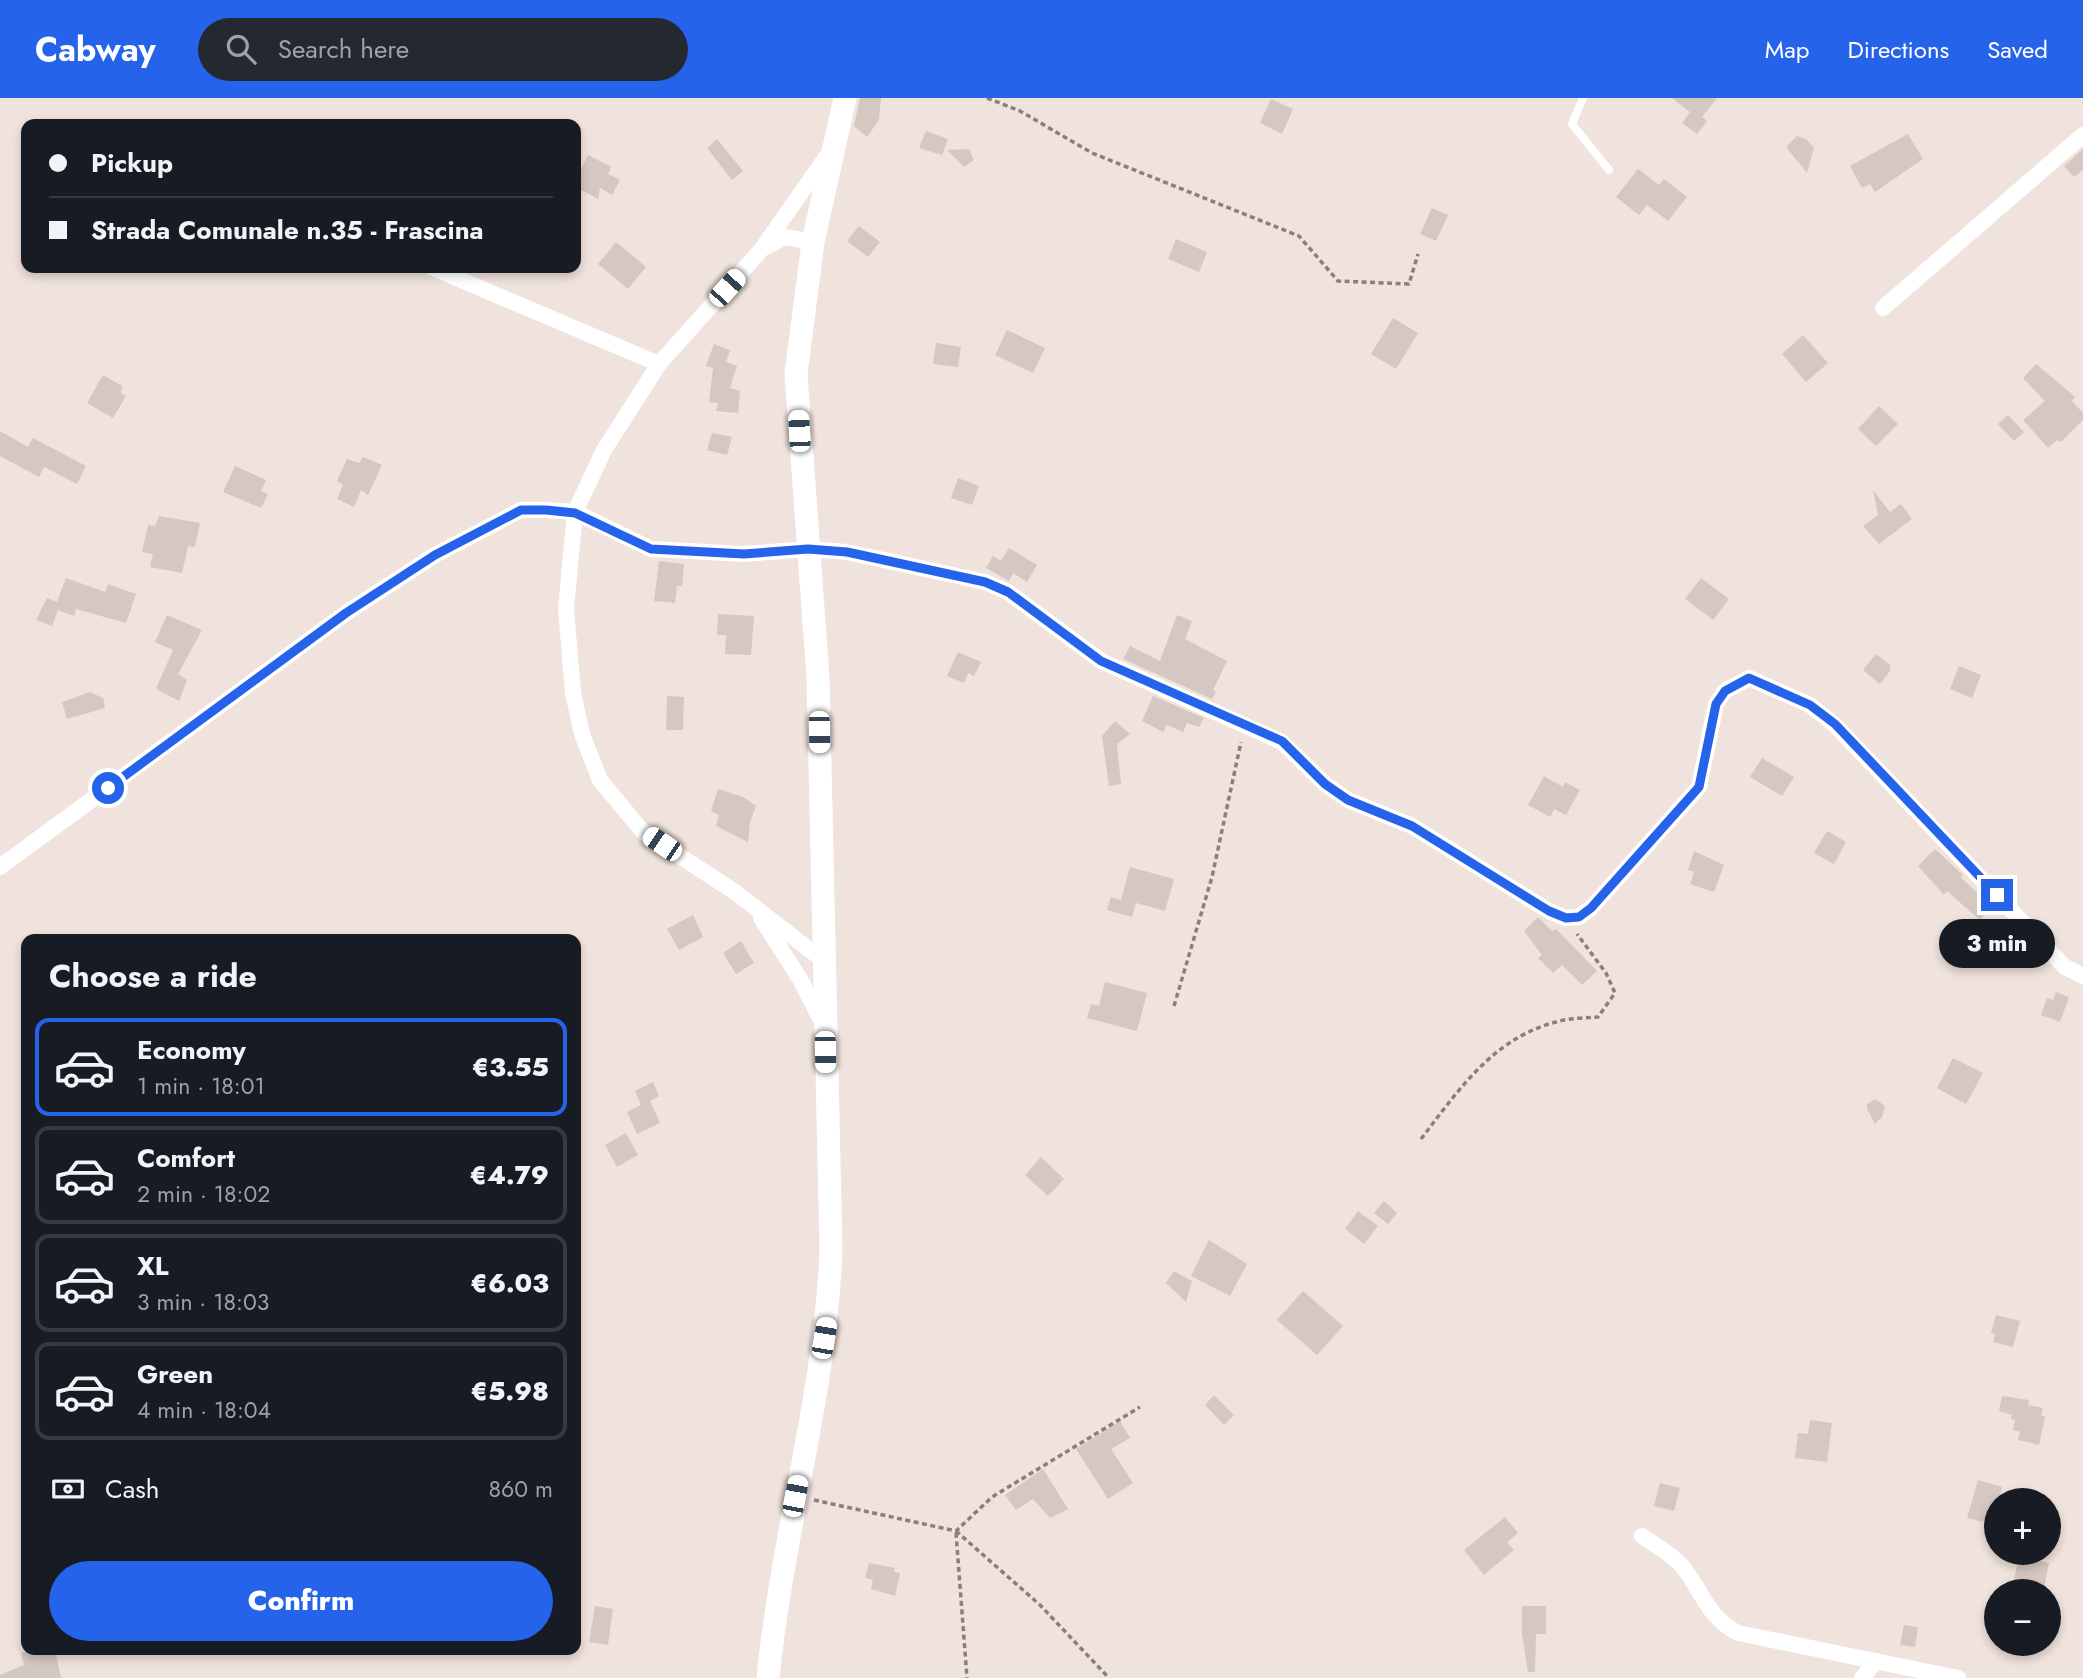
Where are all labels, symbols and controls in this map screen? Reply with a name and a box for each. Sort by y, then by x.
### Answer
search box [198,18,688,81]
text: Cabway [35,26,156,73]
icon: search [222,30,260,68]
text: Search here [278,30,409,68]
text: Map [1765,32,1810,67]
text: Directions [1848,32,1949,67]
text: Saved [1987,32,2048,67]
text: Pickup [91,144,173,182]
text: Strada Comunale n.35 - Frascina [91,211,484,249]
car [706,265,749,311]
car [788,409,811,453]
car [809,711,830,753]
route start [92,772,124,804]
car [639,824,686,864]
route end [1981,879,2013,911]
callout: 3 min [1939,920,2055,968]
text: 3 min [1967,926,2027,960]
text: Choose a ride [49,953,257,999]
text: Economy [137,1031,246,1069]
car [815,1031,836,1073]
icon: car [53,1036,116,1099]
text: €3.55 [472,1048,549,1086]
text: 1 min · 18:01 [137,1069,265,1103]
text: Comfort [137,1139,235,1177]
icon: car [53,1144,116,1207]
text: €4.79 [469,1156,549,1194]
text: 2 min · 18:02 [137,1177,270,1211]
text: XL [137,1247,169,1285]
icon: car [53,1252,116,1315]
text: €6.03 [470,1264,549,1302]
text: 3 min · 18:03 [137,1285,269,1319]
car [811,1315,838,1361]
text: Green [137,1355,213,1393]
icon: car [53,1360,116,1423]
text: €5.98 [470,1372,549,1410]
text: 4 min · 18:04 [137,1393,271,1427]
icon: cash [49,1470,87,1508]
text: Cash [105,1470,159,1508]
text: 860 m [489,1472,553,1506]
car [781,1473,810,1519]
map controls [1984,1488,2061,1656]
button: + [1984,1488,2061,1565]
button: Confirm [49,1561,553,1641]
button: − [1984,1579,2061,1656]

